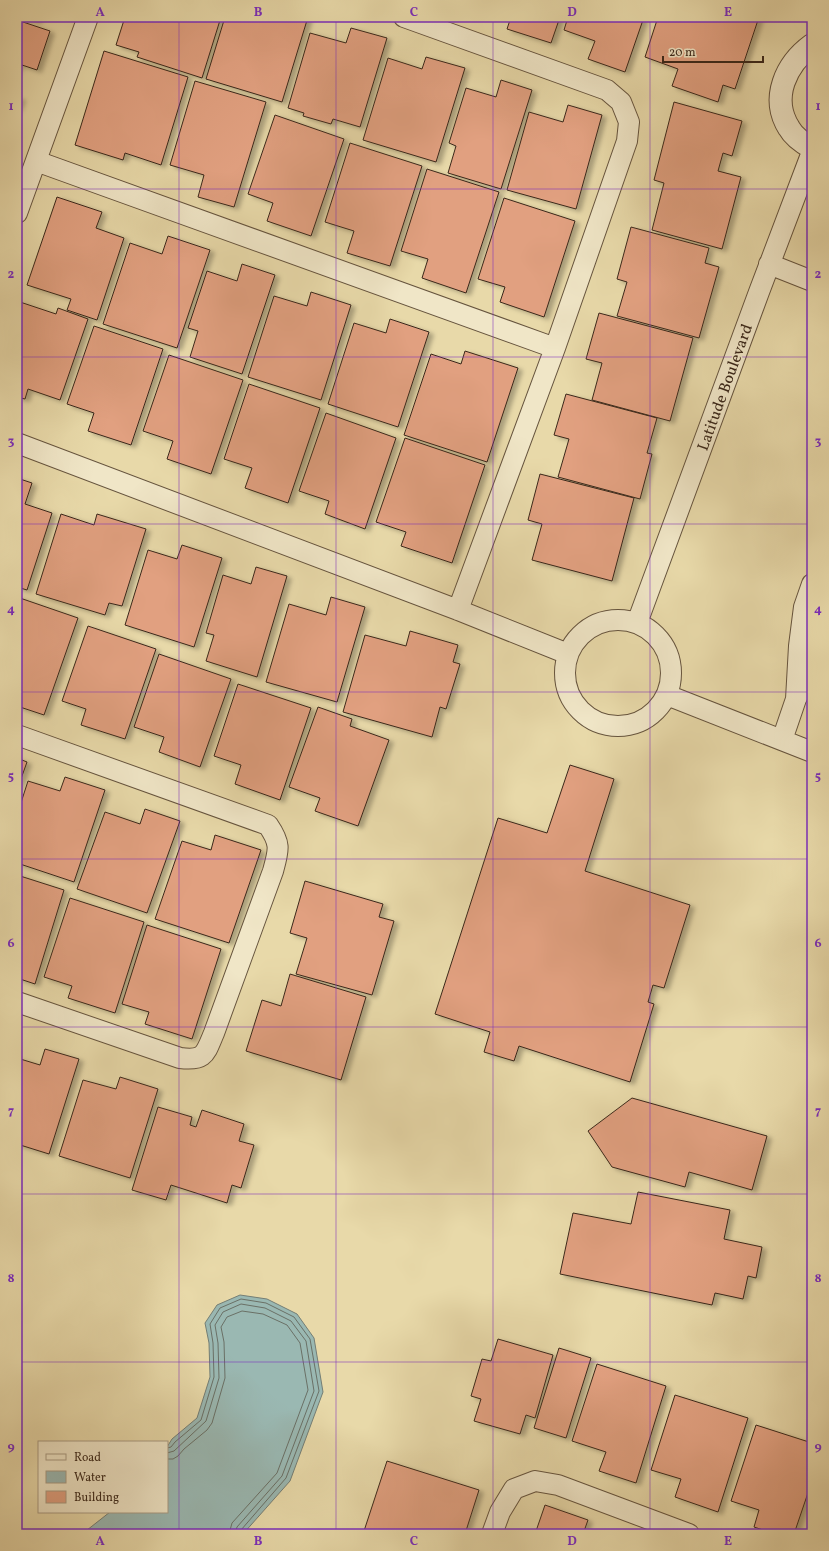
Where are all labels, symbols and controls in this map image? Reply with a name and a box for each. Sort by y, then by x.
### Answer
text: A [95,4,105,22]
text: B [254,4,263,22]
text: C [410,4,418,22]
text: D [567,4,577,22]
text: E [724,4,732,22]
scale bar [663,38,763,64]
text: 20 m [669,45,696,61]
text: 1 [8,98,14,116]
text: 1 [815,98,821,116]
text: 2 [8,266,15,284]
text: 2 [815,266,822,284]
street label: Latitude Boulevard [693,321,759,454]
text: 3 [8,433,15,451]
text: 3 [815,433,822,451]
text: 4 [7,601,15,619]
text: 4 [814,601,822,619]
text: 5 [8,768,14,786]
text: 5 [815,768,821,786]
text: 6 [7,935,15,953]
text: 6 [814,935,822,953]
text: 7 [8,1103,14,1121]
text: 7 [815,1103,821,1121]
text: 8 [7,1270,15,1288]
text: 8 [814,1270,822,1288]
text: 9 [7,1438,15,1456]
text: 9 [814,1438,822,1456]
legend [38,1441,168,1513]
text: Road [74,1450,101,1466]
text: Water [74,1470,106,1486]
text: Building [74,1490,119,1506]
text: A [95,1533,105,1551]
text: B [254,1533,263,1551]
text: C [410,1533,418,1551]
text: D [567,1533,577,1551]
text: E [724,1533,732,1551]

